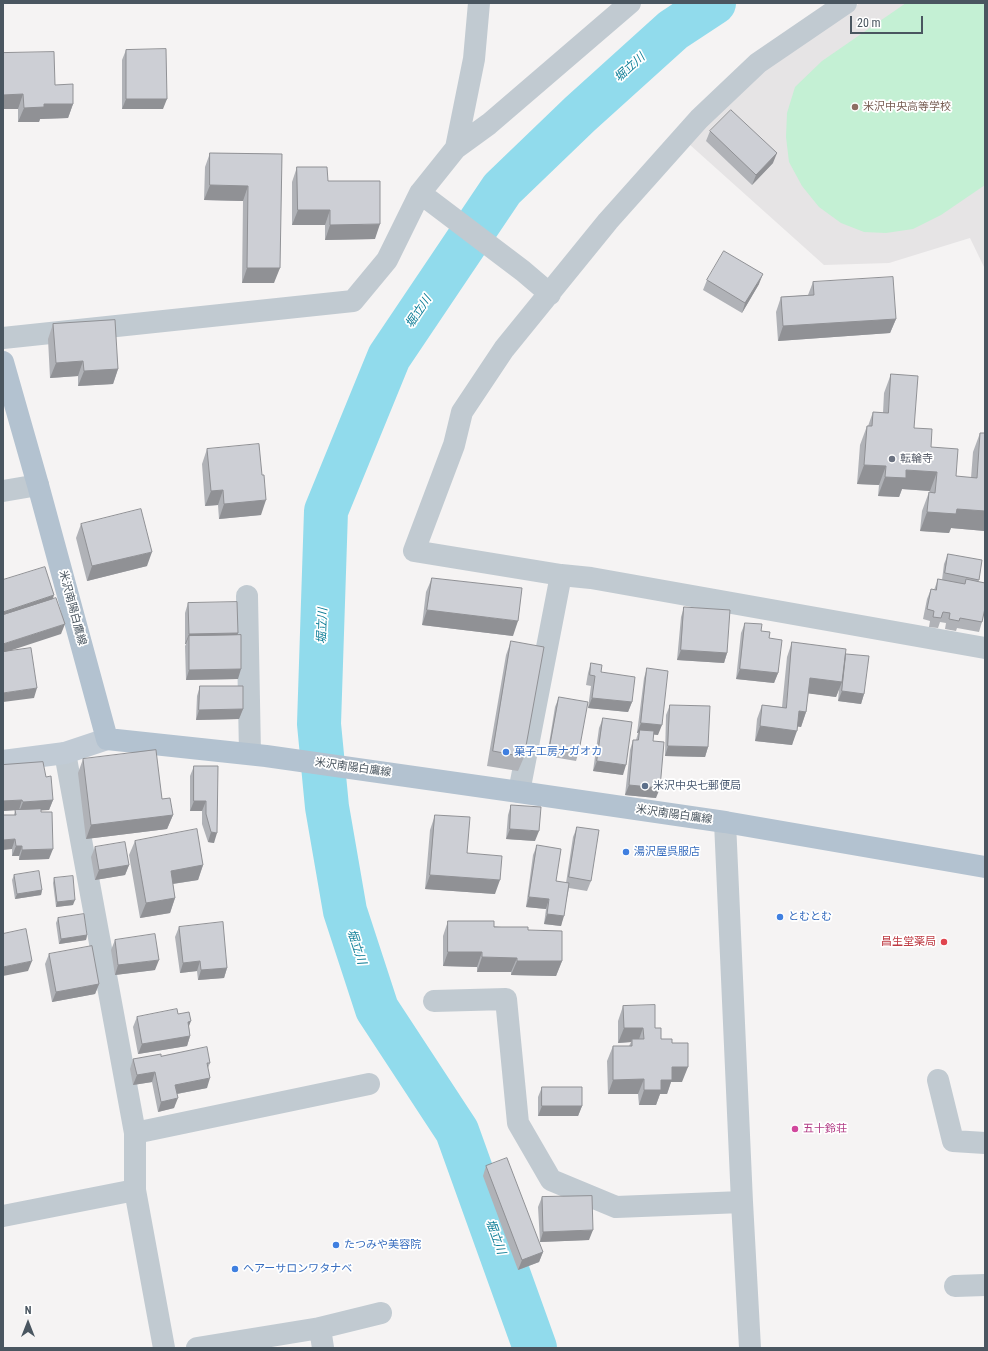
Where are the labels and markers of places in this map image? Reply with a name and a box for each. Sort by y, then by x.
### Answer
place label: 米沢中央高等学校 [863,100,951,114]
marker: 米沢中央高等学校 [850,102,860,112]
place label: 転輪寺 [900,452,933,466]
marker: 転輪寺 [887,454,897,464]
place label: 菓子工房ナガオカ [514,745,602,759]
marker: 菓子工房ナガオカ [501,747,511,757]
place label: 米沢中央七郵便局 [653,779,741,793]
marker: 米沢中央七郵便局 [640,781,650,791]
place label: 湯沢屋呉服店 [634,845,700,859]
marker: 湯沢屋呉服店 [621,847,631,857]
place label: とむとむ [788,910,832,924]
marker: とむとむ [775,912,785,922]
place label: 昌生堂薬局 [881,935,936,949]
marker: 昌生堂薬局 [939,937,949,947]
place label: 五十鈴荘 [803,1122,847,1136]
marker: 五十鈴荘 [790,1124,800,1134]
place label: たつみや美容院 [344,1238,421,1252]
marker: たつみや美容院 [331,1240,341,1250]
place label: ヘアーサロンワタナベ [243,1262,352,1276]
marker: ヘアーサロンワタナベ [230,1264,240,1274]

